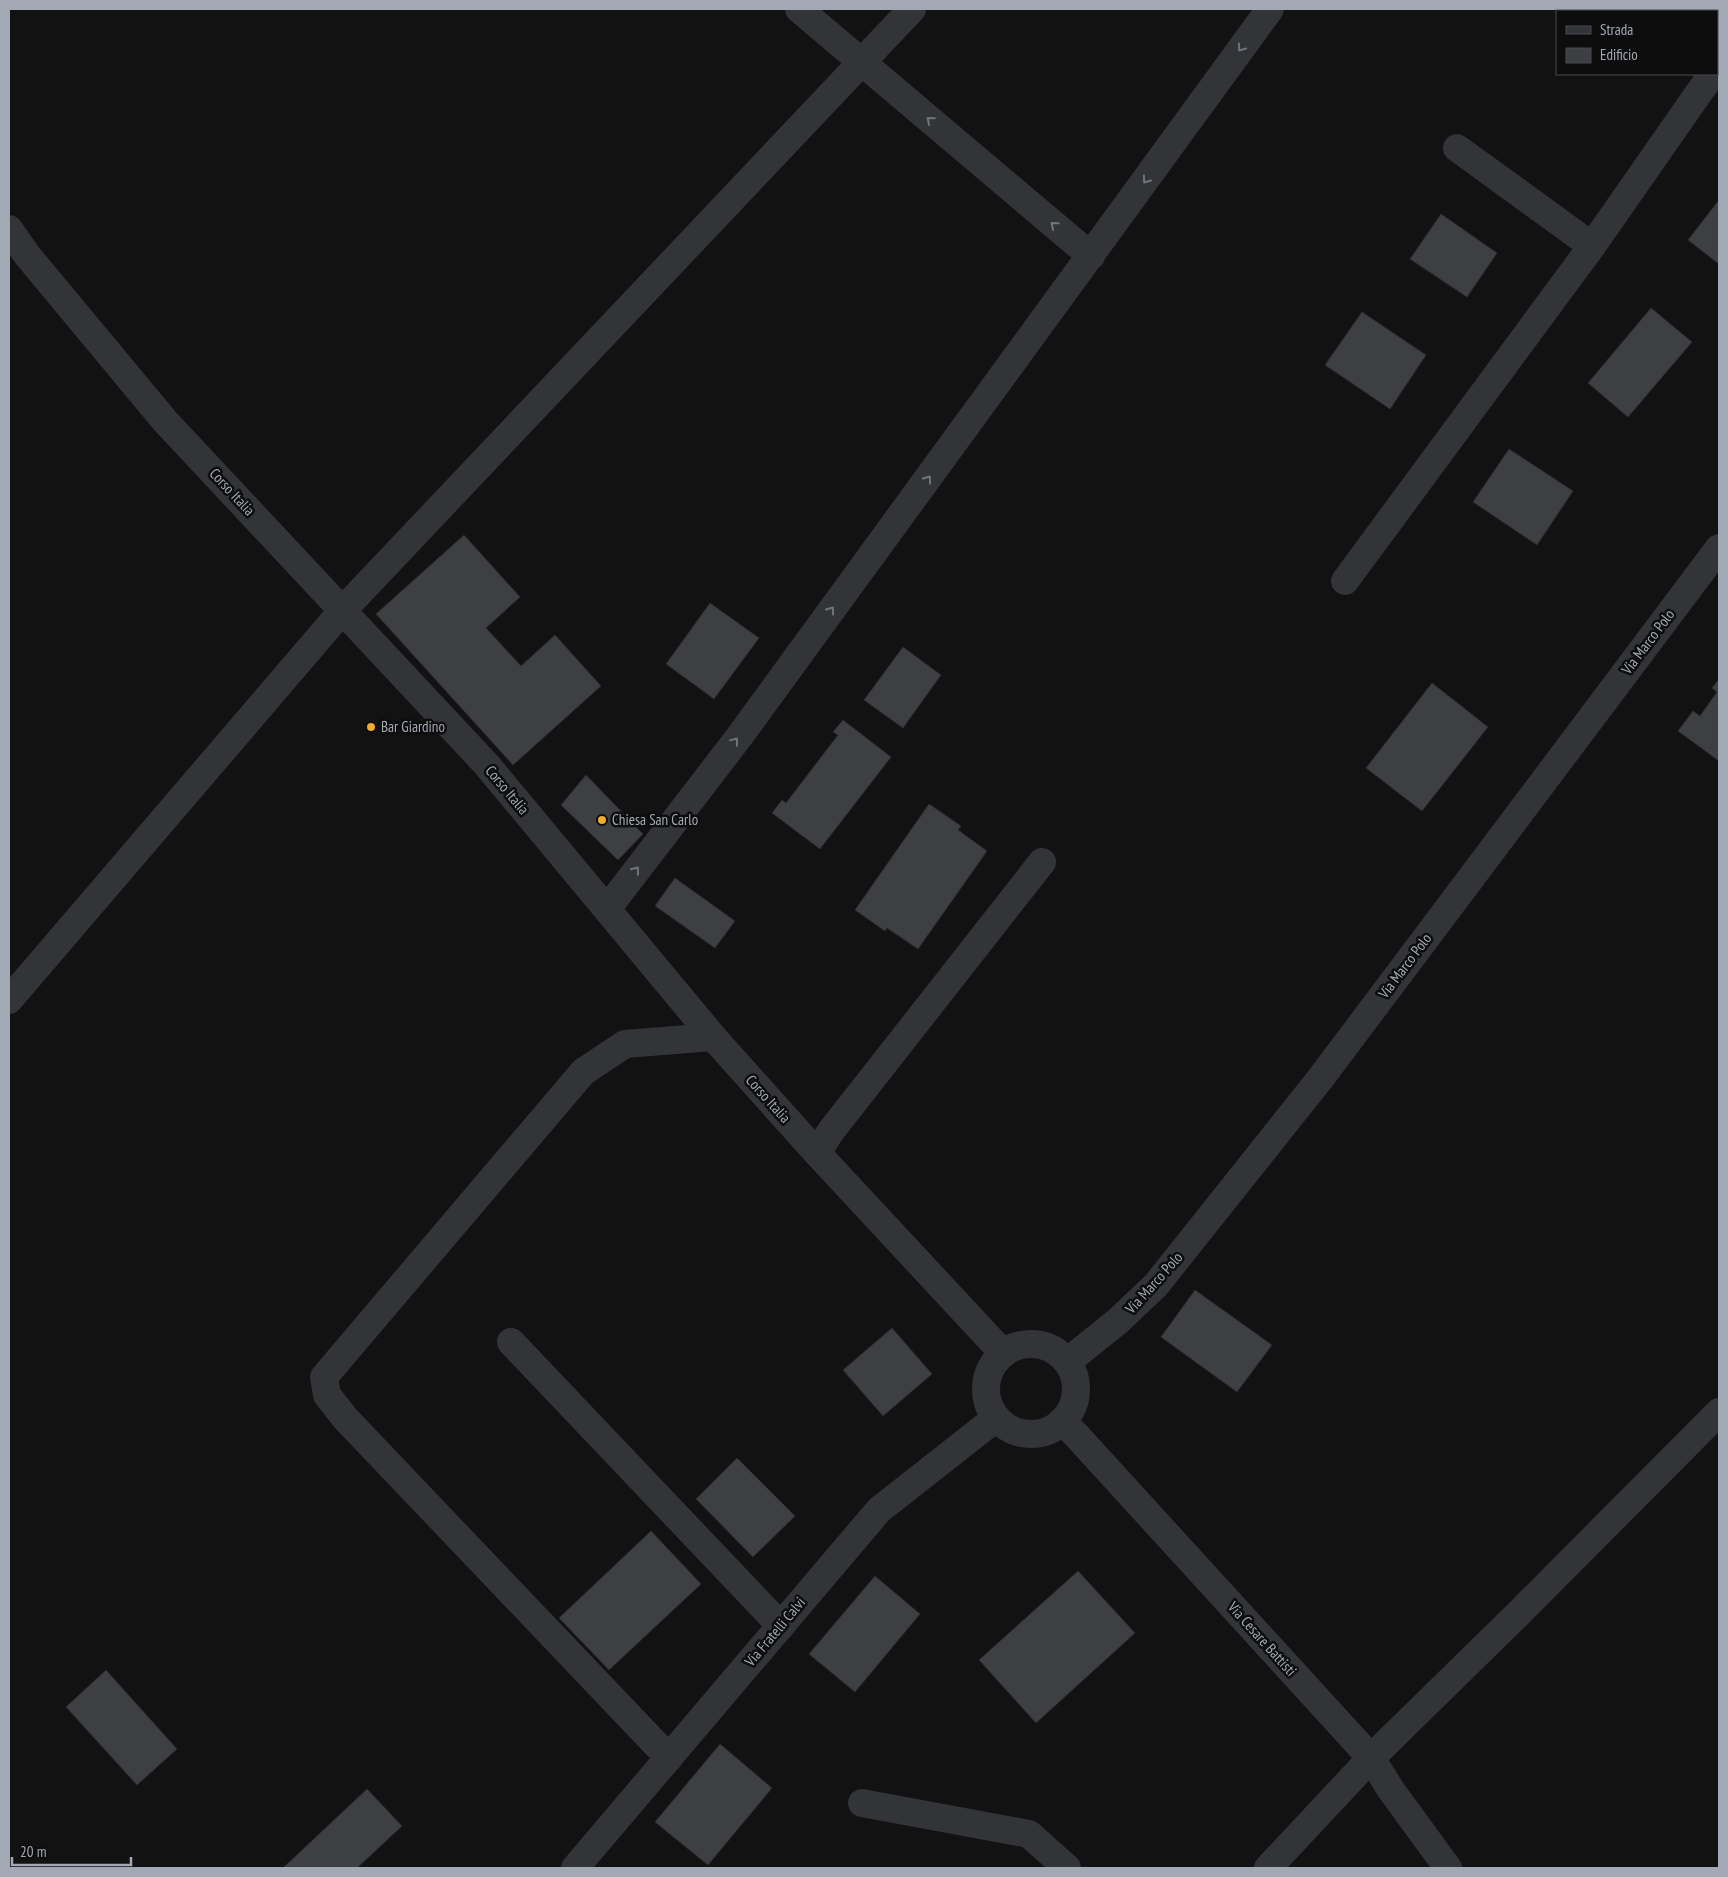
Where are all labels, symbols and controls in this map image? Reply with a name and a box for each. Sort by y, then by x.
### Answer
legend [1556,10,1718,75]
text: Strada [1600,20,1633,39]
one-way arrow [1239,42,1247,51]
text: Edificio [1600,45,1638,64]
one-way arrow [926,116,935,125]
one-way arrow [1143,174,1152,184]
one-way arrow [1050,221,1059,230]
street label: Corso Italia [206,464,259,519]
one-way arrow [922,476,930,485]
street label: Via Marco Polo [1616,605,1678,679]
one-way arrow [826,607,834,616]
place label: Bar Giardino [381,717,445,736]
marker: Bar Giardino [365,721,377,733]
one-way arrow [730,738,738,747]
street label: Corso Italia [481,761,533,818]
place label: Chiesa San Carlo [612,810,698,829]
marker: Chiesa San Carlo [596,814,608,826]
one-way arrow [631,867,639,876]
street label: Via Marco Polo [1373,929,1435,1003]
street label: Corso Italia [742,1071,795,1127]
street label: Via Marco Polo [1120,1248,1186,1318]
street label: Via Fratelli Calvi [740,1593,809,1671]
street label: Via Cesare Battisti [1223,1597,1301,1680]
scale bar [12,1834,131,1866]
text: 20 m [20,1842,46,1861]

